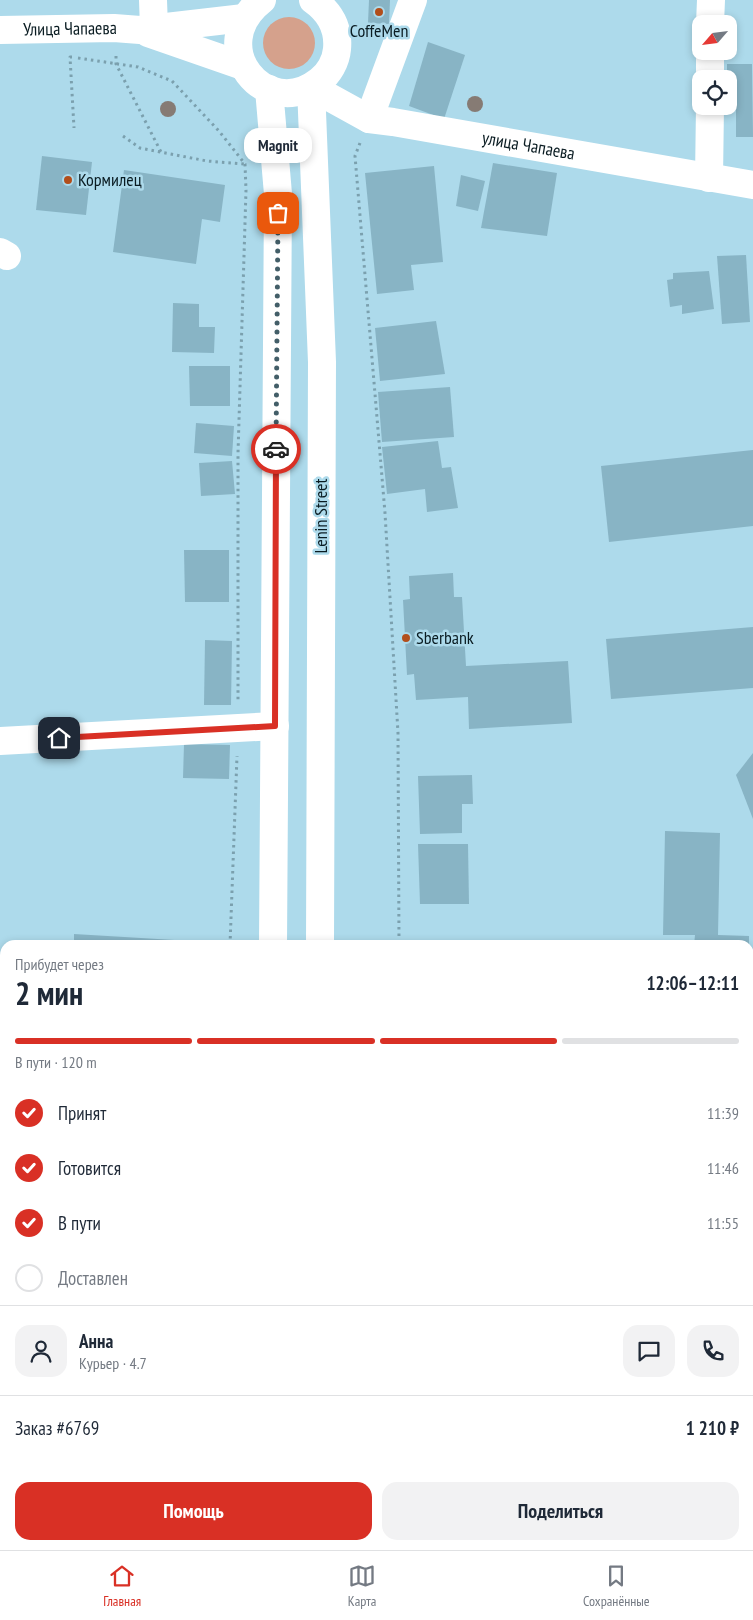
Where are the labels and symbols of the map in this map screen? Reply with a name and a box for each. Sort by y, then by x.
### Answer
marker: CoffeMen [373,6,385,18]
north arrow [692,15,738,60]
street label: Улица Чапаева [23,16,117,41]
place label: CoffeMen [350,19,408,42]
street label: улица Чапаева [481,126,577,165]
callout: Magnit [244,128,312,163]
place label: Кормилец [78,168,142,191]
marker: Кормилец [62,174,74,186]
pin [257,192,299,234]
courier [251,424,301,474]
street label: Lenin Street [309,479,332,553]
place label: Sberbank [416,626,474,649]
marker: Sberbank [400,632,412,644]
pin [38,717,80,759]

